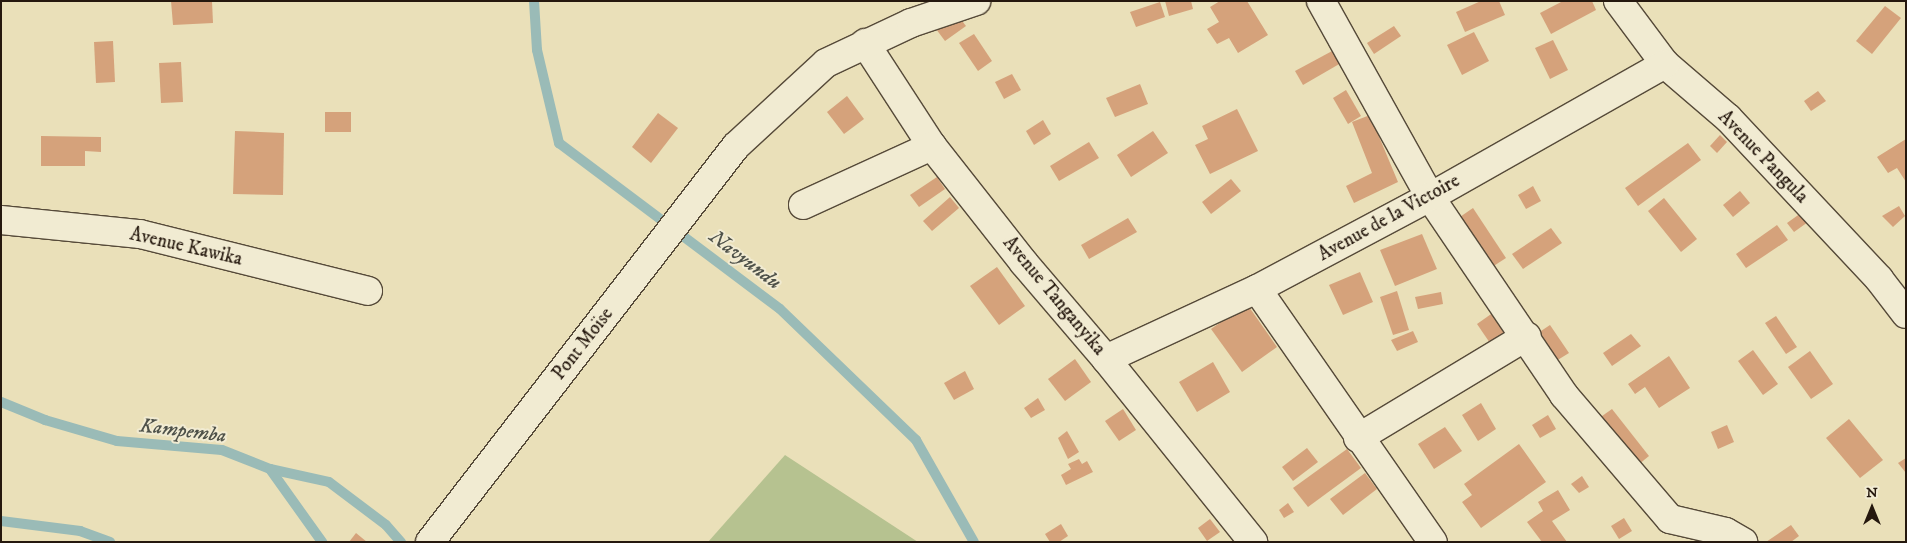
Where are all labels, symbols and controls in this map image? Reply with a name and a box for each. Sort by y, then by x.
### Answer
street label: Avenue Pangula [1713,106,1813,208]
street label: Avenue de la Victoire [1314,170,1464,266]
street label: Avenue Kawika [128,223,244,271]
water label: Navyundu [704,225,786,295]
street label: Avenue Tanganyika [998,232,1110,360]
street label: Pont Moïse [548,303,618,385]
water label: Kampemba [139,414,227,448]
north arrow [1847,483,1897,533]
text: N [1866,484,1878,502]

